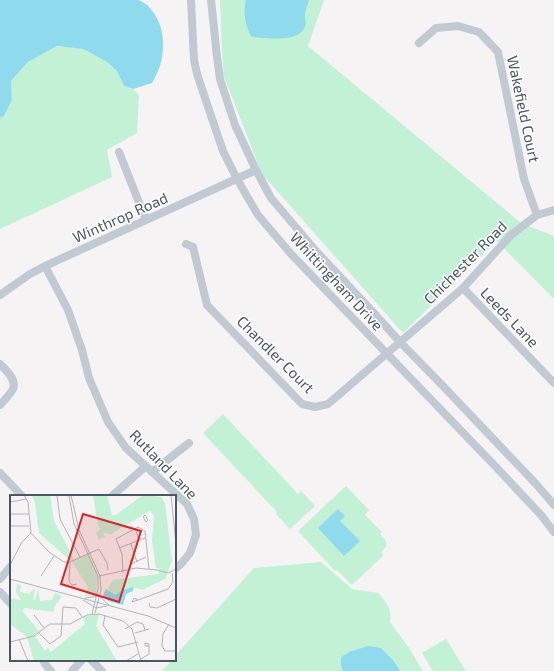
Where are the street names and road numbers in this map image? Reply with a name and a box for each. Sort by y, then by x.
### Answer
street label: Wakefield Court [504,54,544,164]
street label: Winthrop Road [70,188,170,246]
street label: Chichester Road [420,217,510,307]
street label: Whittingham Drive [287,228,387,334]
street label: Leeds Lane [477,283,543,351]
street label: Chandler Court [234,312,319,397]
street label: Rutland Lane [126,426,202,502]

